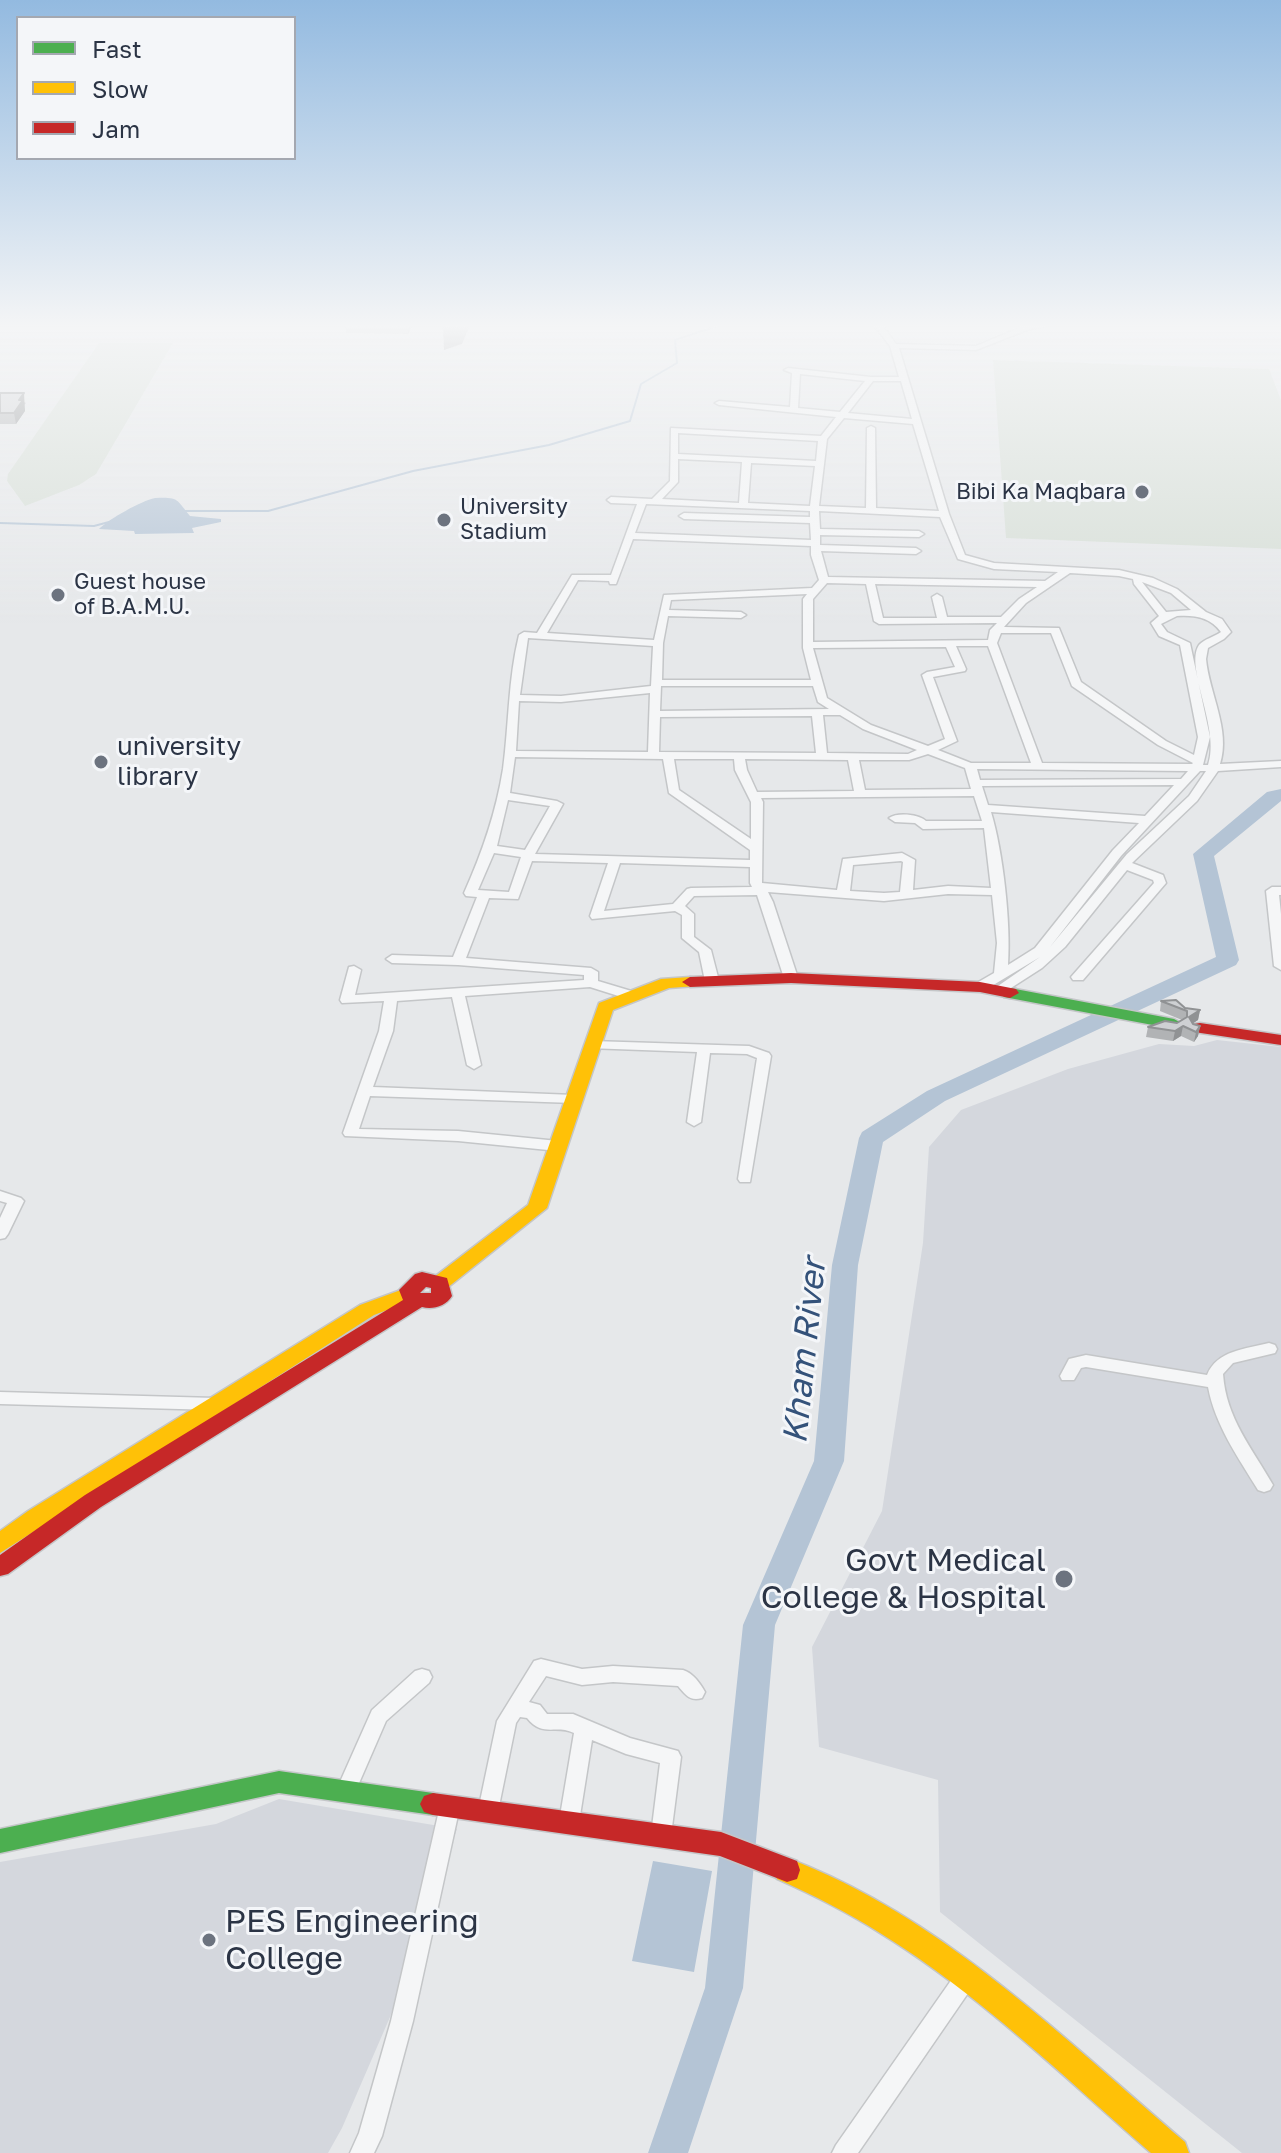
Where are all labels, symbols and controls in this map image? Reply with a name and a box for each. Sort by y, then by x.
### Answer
legend [16,16,296,160]
text: Fast [92,34,142,63]
text: Slow [92,74,148,103]
text: Jam [92,114,140,143]
place label: Bibi Ka Maqbara [956,479,1126,505]
marker: Bibi Ka Maqbara [1133,483,1151,501]
place label: University Stadium [460,494,568,546]
marker: University Stadium [435,511,453,529]
place label: Guest house of B.A.M.U. [74,569,206,620]
marker: Guest house of B.A.M.U. [49,586,67,604]
place label: university library [117,731,241,792]
marker: university library [92,753,110,771]
water label: Kham River [775,1257,835,1445]
place label: Govt Medical College & Hospital [761,1542,1046,1617]
marker: Govt Medical College & Hospital [1053,1568,1075,1590]
place label: PES Engineering College [225,1903,479,1978]
marker: PES Engineering College [200,1931,218,1949]

